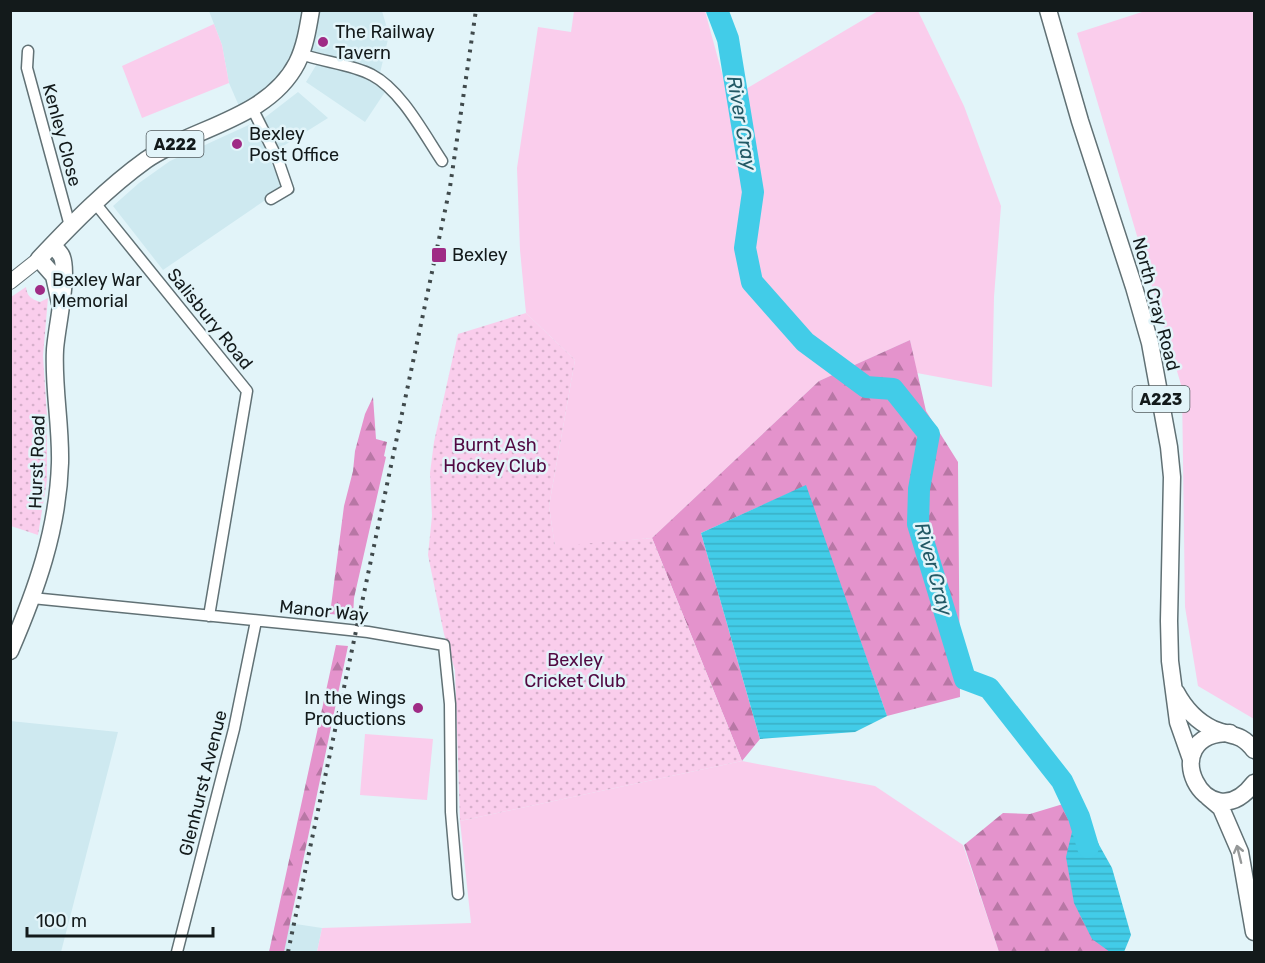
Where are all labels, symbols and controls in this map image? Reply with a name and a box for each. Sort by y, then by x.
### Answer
place label: The Railway Tavern [335,21,435,64]
marker: The Railway Tavern [316,35,330,49]
water label: River Cray [722,74,762,173]
street label: Kenley Close [38,81,86,189]
place label: Bexley Post Office [249,123,339,166]
road number: A222 [146,131,204,157]
marker: Bexley Post Office [230,137,244,151]
street label: North Cray Road [1128,235,1184,373]
place label: Bexley [452,244,508,266]
marker: Bexley [430,246,448,264]
street label: Salisbury Road [162,264,258,374]
place label: Bexley War Memorial [52,269,142,312]
marker: Bexley War Memorial [33,283,47,297]
road number: A223 [1132,386,1190,412]
street label: Hurst Road [24,415,50,509]
park label: Burnt Ash Hockey Club [443,434,547,477]
water label: River Cray [910,520,958,619]
street label: Manor Way [278,595,370,627]
park label: Bexley Cricket Club [524,649,626,692]
place label: In the Wings Productions [304,687,406,730]
marker: In the Wings Productions [411,701,425,715]
street label: Glenhurst Avenue [174,708,232,858]
one-way arrow [1233,845,1245,864]
scale bar [27,900,213,938]
text: 100 m [36,910,87,932]

